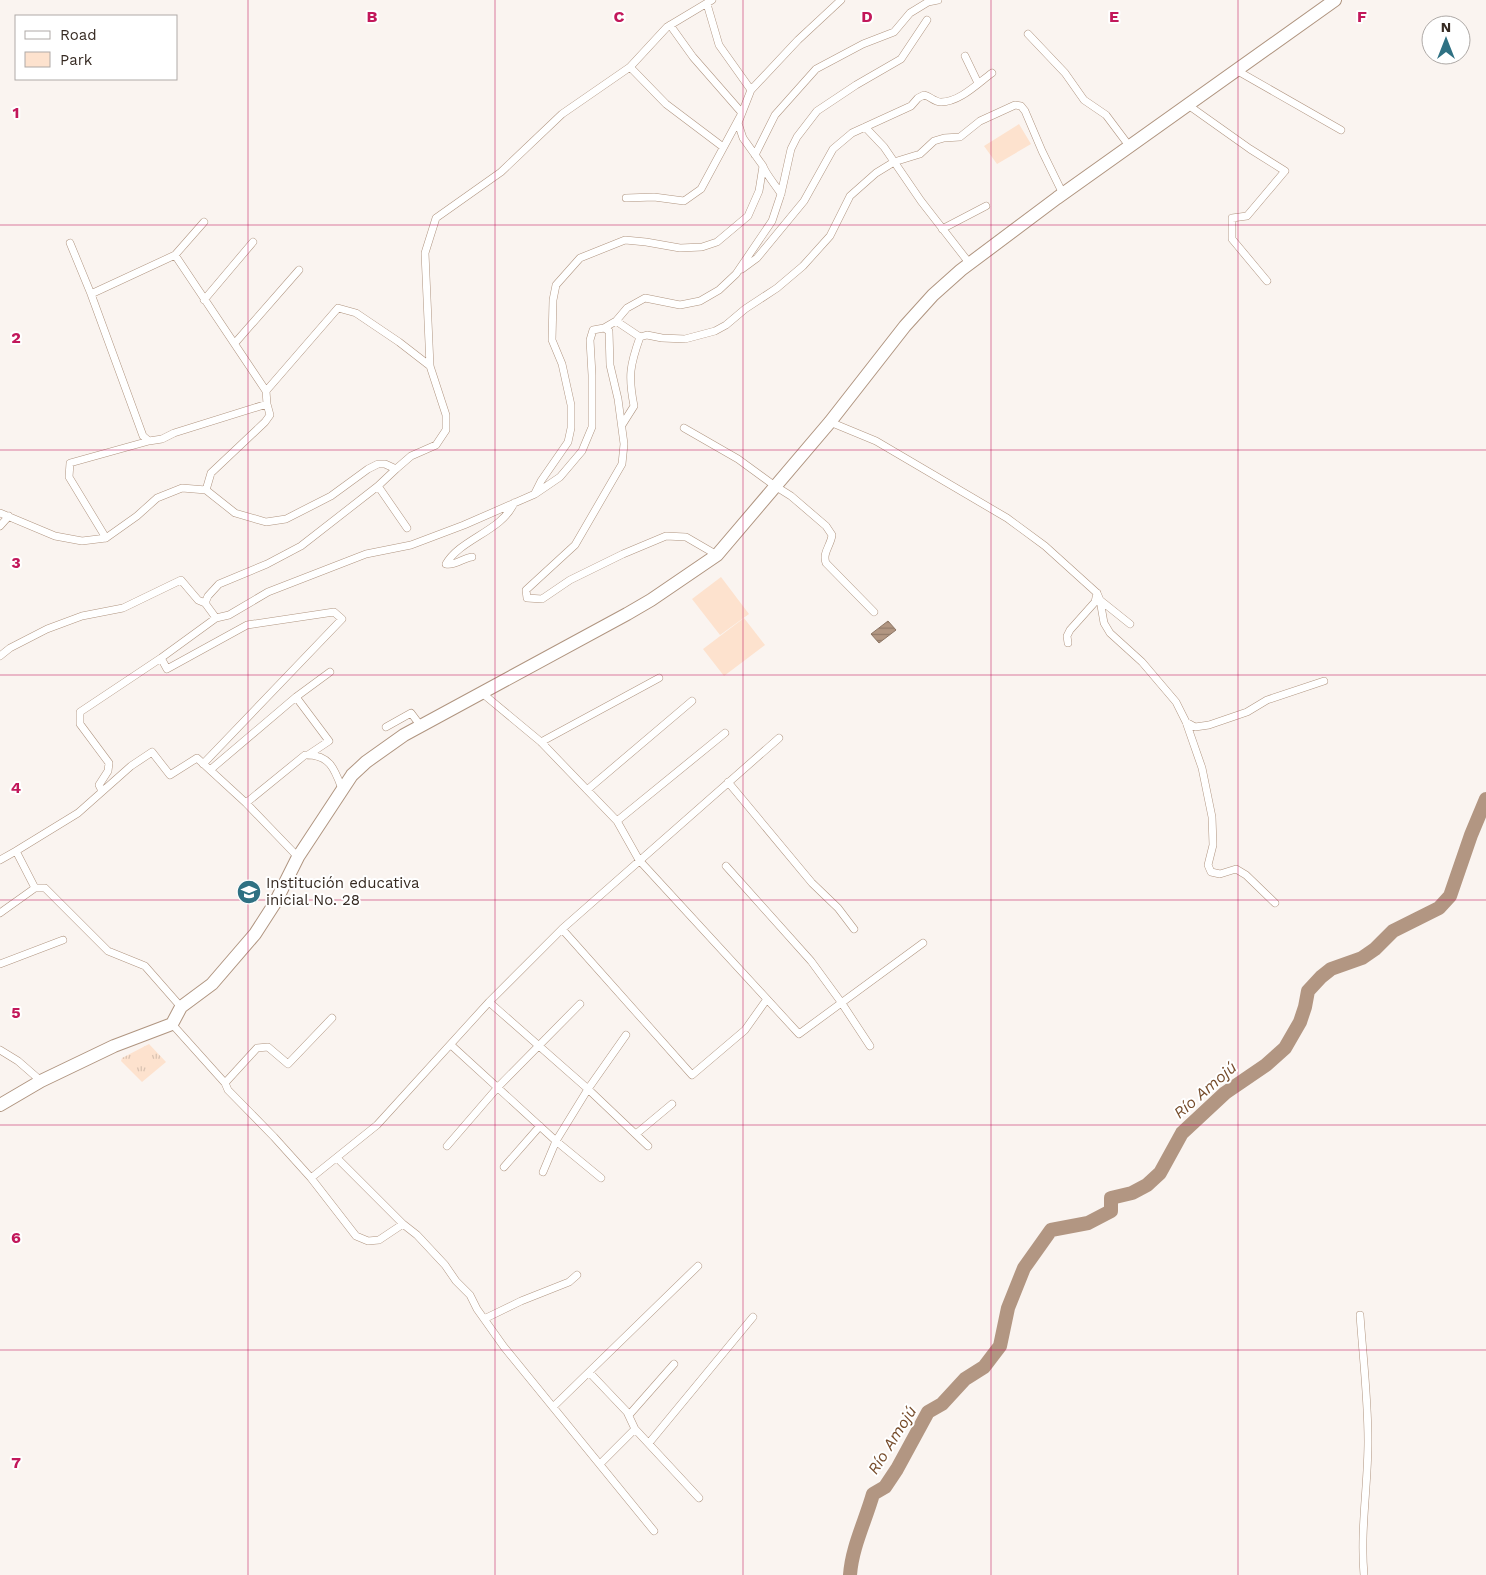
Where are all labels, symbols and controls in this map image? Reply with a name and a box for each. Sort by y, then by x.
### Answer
text: B [367,7,378,26]
text: C [614,7,625,26]
text: D [861,7,873,26]
text: E [1109,7,1119,26]
text: F [1357,7,1367,26]
legend [15,15,178,80]
north arrow [1421,15,1471,65]
text: N [1441,19,1451,35]
text: Road [60,26,97,44]
text: Park [60,51,93,69]
text: 1 [13,103,19,122]
text: 2 [11,328,21,347]
text: 3 [11,553,21,572]
text: 4 [11,778,21,797]
place label: Institución educativa inicial No. 28 [266,874,420,909]
school or university icon: Institución educativa inicial No. 28 [236,879,262,905]
text: 5 [11,1003,21,1022]
water label: Río Amojú [1170,1057,1241,1122]
text: 6 [11,1228,21,1247]
water label: Río Amojú [864,1402,921,1478]
text: 7 [11,1453,21,1472]

